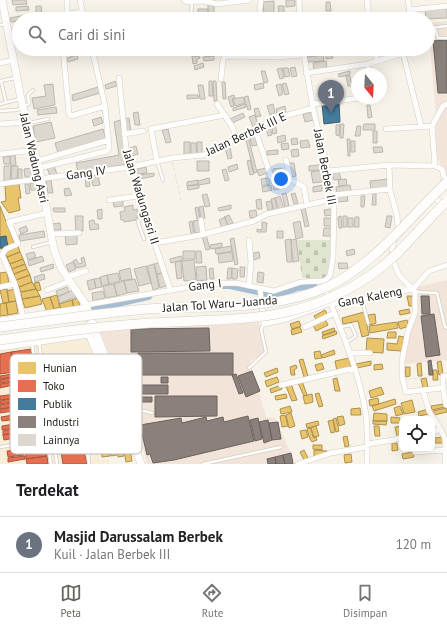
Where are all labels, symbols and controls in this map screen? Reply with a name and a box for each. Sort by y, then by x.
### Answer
search box [12,12,435,56]
icon: search [26,23,48,45]
text: Cari di sini [58,25,126,44]
north arrow [351,68,387,104]
pin: 1 [318,80,344,113]
street label: Jalan Berbek III E [202,108,288,159]
street label: Jalan Wadung Asri [17,110,52,204]
street label: Jalan Berbek III [311,126,340,206]
street label: Jalan Wadungasri II [120,147,163,246]
street label: Gang IV [65,162,107,183]
your location [271,169,291,189]
street label: Gang I [188,275,222,294]
street label: Gang Kaleng [337,283,403,310]
street label: Jalan Tol Waru–Juanda [161,292,278,315]
legend [10,354,142,454]
text: Hunian [43,361,77,375]
text: Toko [43,379,65,393]
text: Publik [43,397,73,411]
text: Industri [43,415,79,429]
map controls [399,416,435,452]
button: locate [399,416,435,452]
text: Lainnya [43,433,80,447]
text: Terdekat [16,479,79,501]
text: Masjid Darussalam Berbek [54,527,223,546]
text: 1 [25,536,33,553]
text: 120 m [396,536,431,553]
text: Kuil · Jalan Berbek III [54,546,170,563]
tab: Peta [60,582,82,620]
tab: Rute [201,582,223,620]
tab: Disimpan [343,582,387,620]

